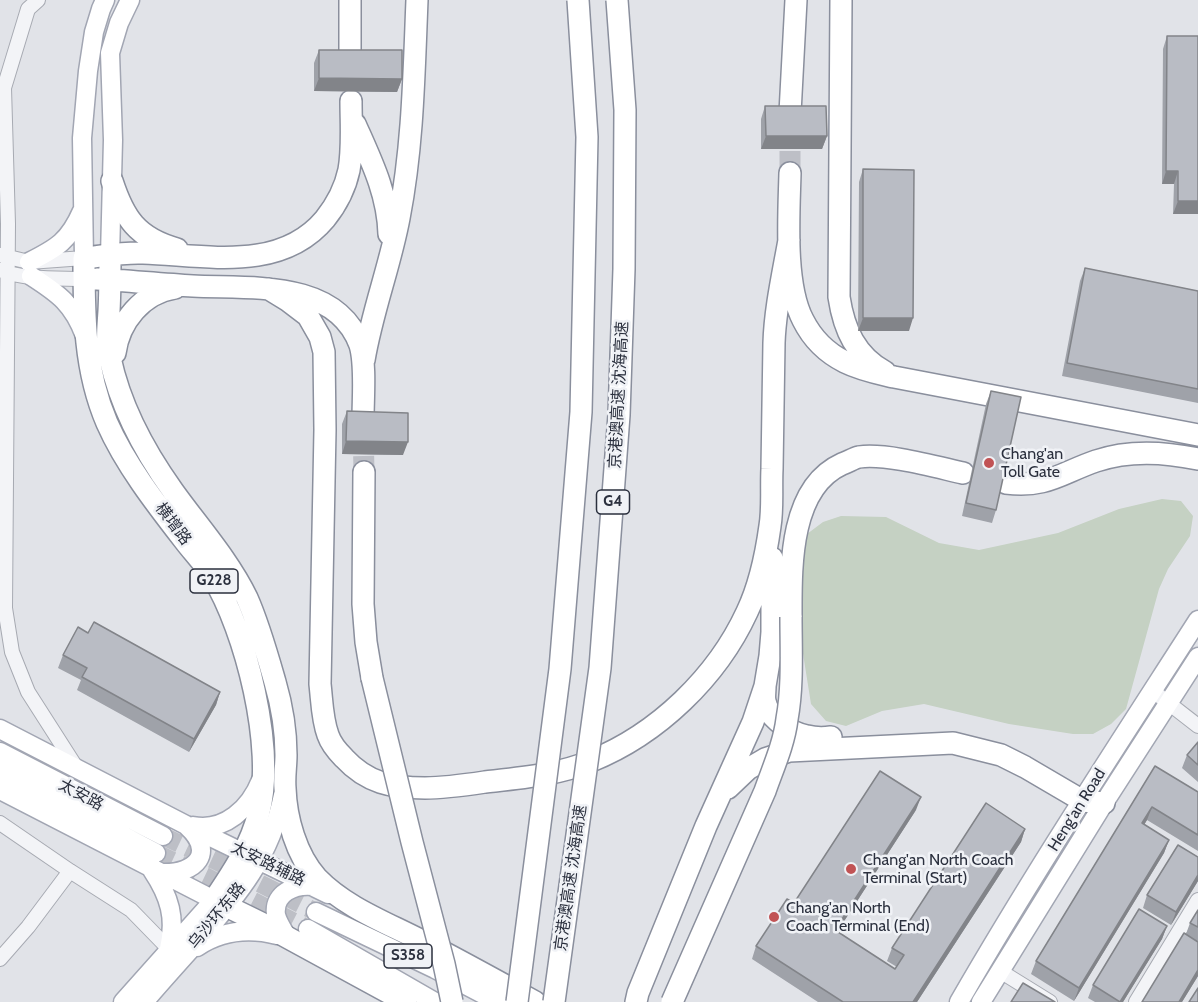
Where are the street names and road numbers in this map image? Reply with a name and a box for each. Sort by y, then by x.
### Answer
street label: 京港澳高速 沈海高速 [606,321,632,469]
road number: G4 [596,490,630,514]
street label: 横增路 [151,499,195,549]
road number: G228 [190,569,238,593]
street label: Heng'an Road [1044,765,1110,855]
street label: 太安路 [55,775,107,815]
street label: 京港澳高速 沈海高速 [551,804,591,952]
street label: 太安路辅路 [228,838,308,890]
street label: 乌沙环东路 [184,879,250,953]
road number: S358 [384,944,432,968]

